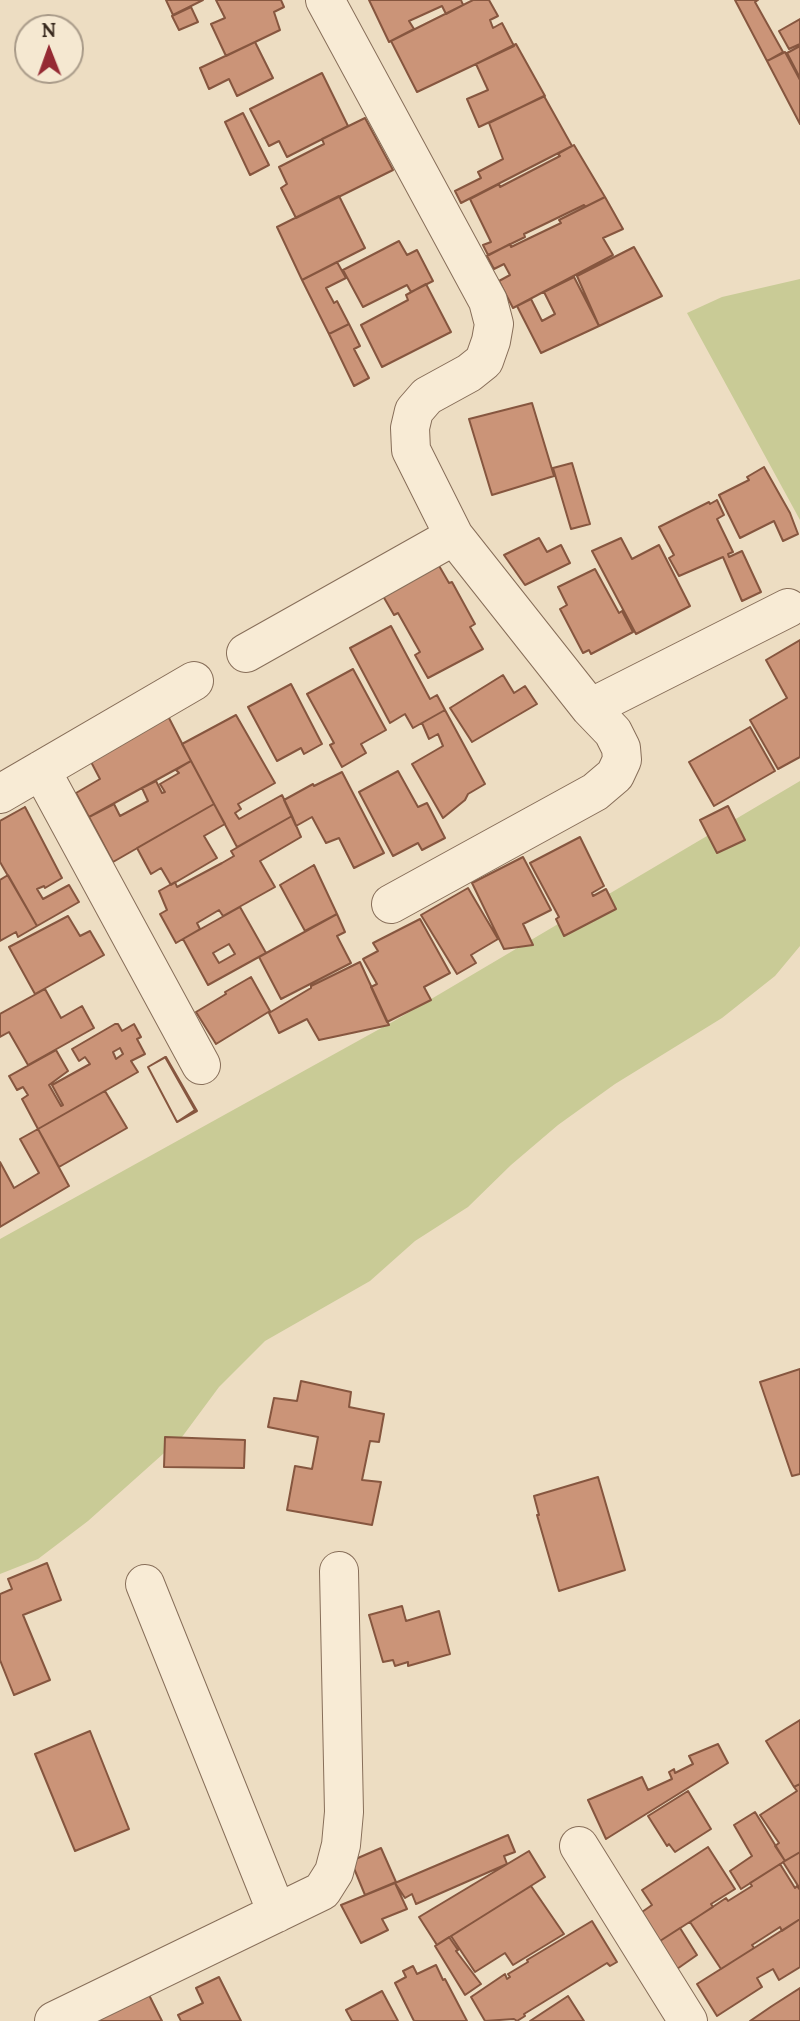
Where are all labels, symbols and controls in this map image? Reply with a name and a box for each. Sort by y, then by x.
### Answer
north arrow [14,14,84,84]
text: N [41,18,56,42]

